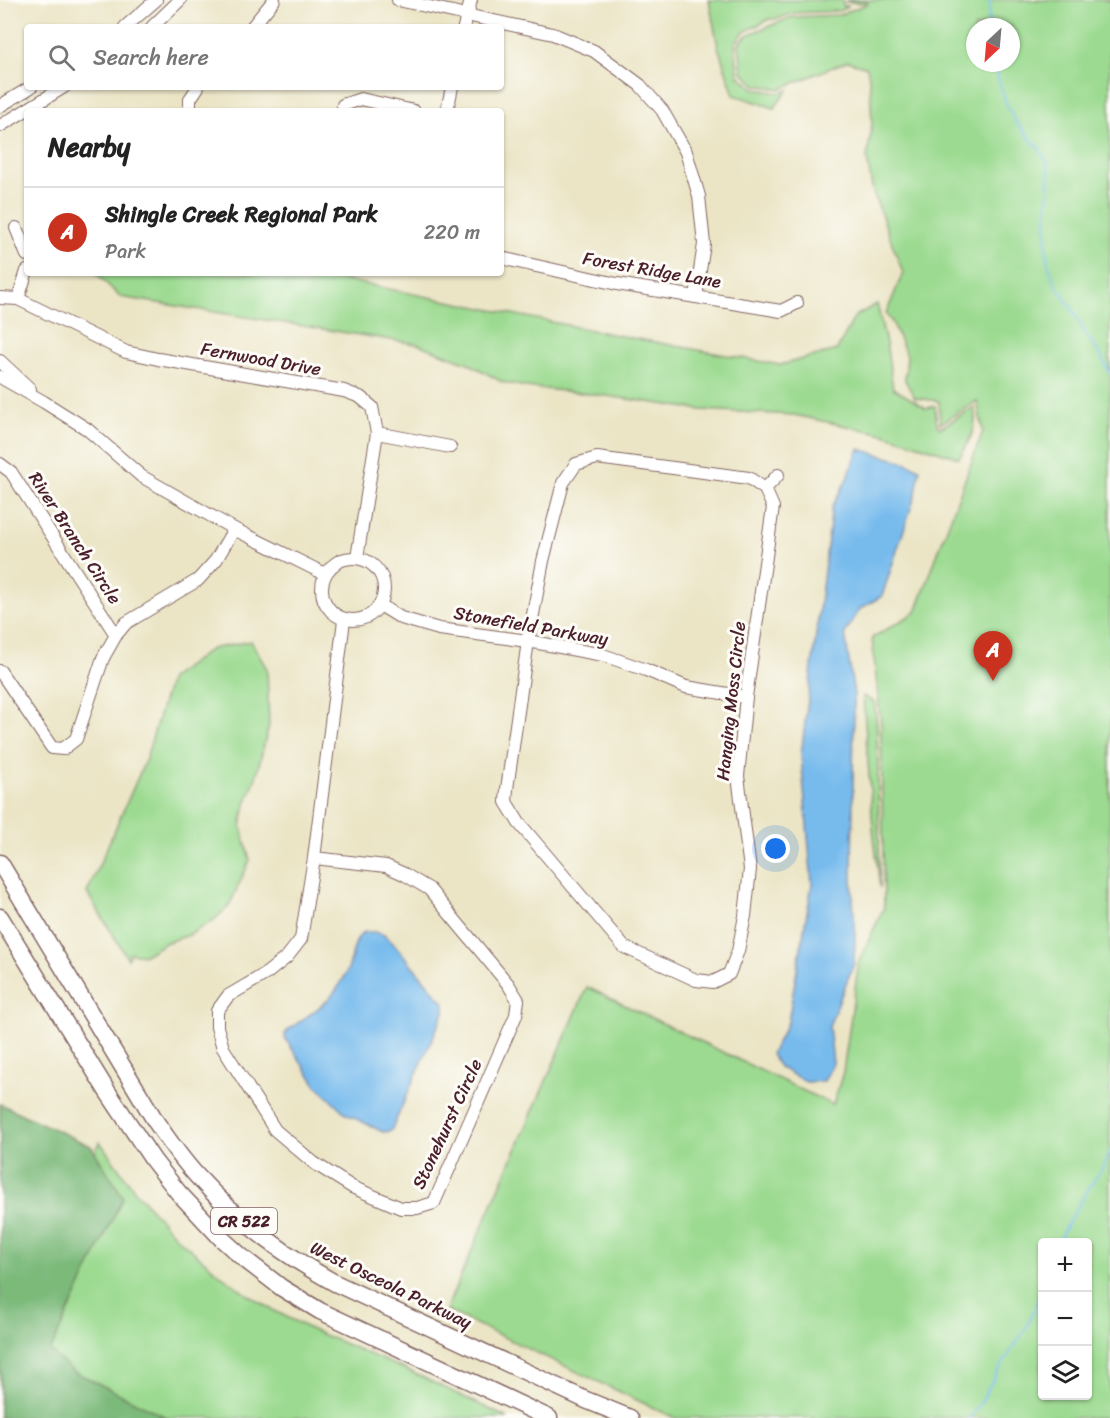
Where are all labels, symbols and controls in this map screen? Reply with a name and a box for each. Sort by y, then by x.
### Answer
north arrow [966,18,1020,72]
search box [24,24,504,90]
text: Search here [93,38,209,77]
icon: search [45,41,78,74]
text: Nearby [48,124,130,170]
text: Shingle Creek Regional Park [105,195,378,234]
text: A [61,215,74,250]
text: 220 m [424,215,480,250]
text: Park [105,234,146,269]
street label: Forest Ridge Lane [580,242,724,298]
street label: Fernwood Drive [198,333,324,385]
street label: River Branch Circle [20,465,130,611]
street label: Stonefield Parkway [451,597,611,655]
street label: Hanging Moss Circle [707,620,755,782]
pin: A [974,632,1012,681]
your location [761,834,790,863]
street label: Stonehurst Circle [403,1053,491,1195]
road number: CR 522 [211,1208,277,1234]
street label: West Osceola Parkway [305,1232,478,1338]
map controls [1038,1238,1092,1400]
button: + [1038,1238,1092,1292]
button: − [1038,1292,1092,1346]
button: layers [1038,1346,1092,1400]

